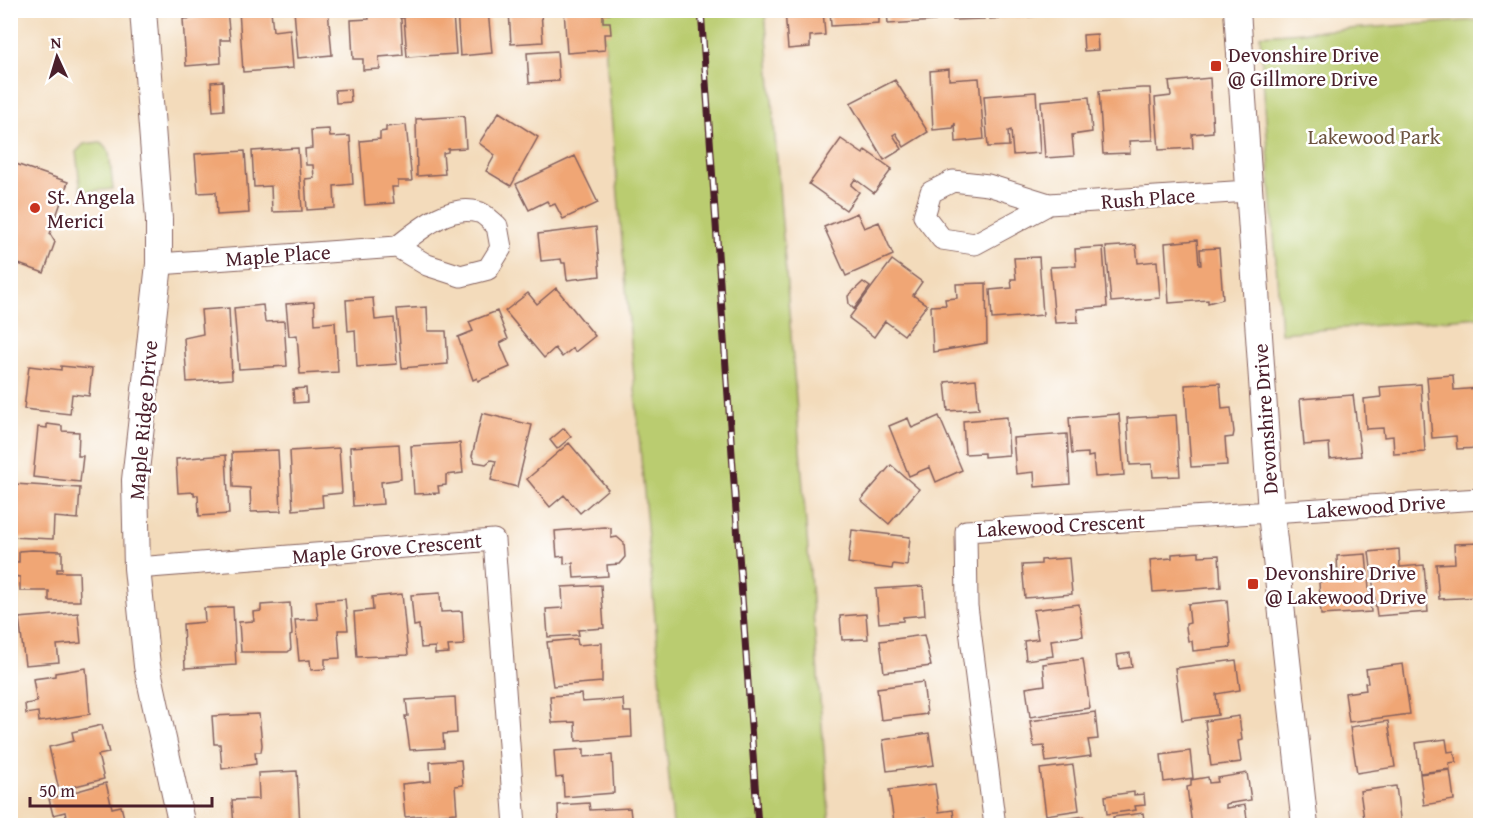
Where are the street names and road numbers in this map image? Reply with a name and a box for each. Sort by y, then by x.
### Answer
street label: Rush Place [1100,179,1196,217]
street label: Maple Place [224,236,332,274]
street label: Maple Ridge Drive [121,339,165,501]
street label: Devonshire Drive [1244,342,1286,495]
street label: Lakewood Drive [1305,486,1447,526]
street label: Lakewood Crescent [976,505,1146,545]
street label: Maple Grove Crescent [291,524,484,572]

